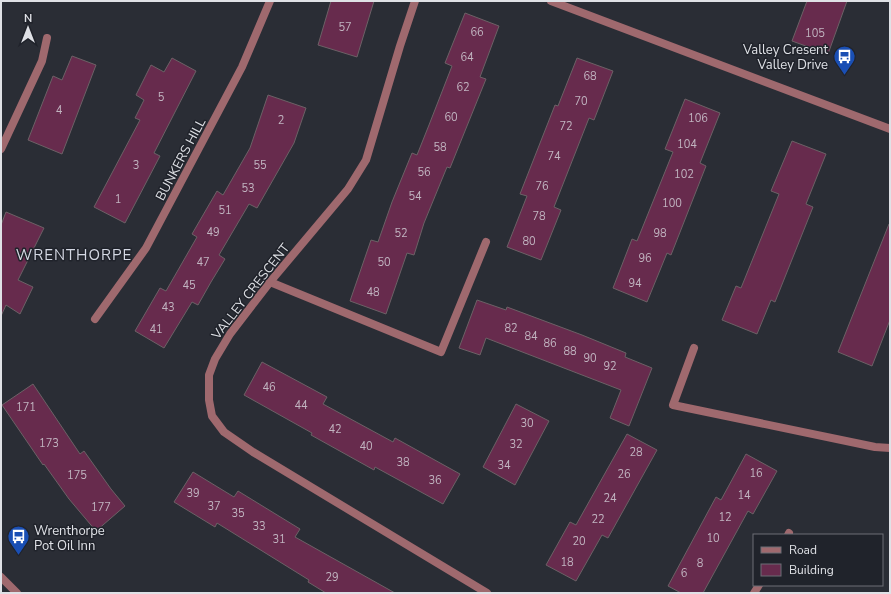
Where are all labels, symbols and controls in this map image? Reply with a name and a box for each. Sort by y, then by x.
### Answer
north arrow [8,8,48,48]
text: N [24,11,32,26]
house number: 57 [338,20,352,35]
house number: 66 [470,25,484,40]
house number: 105 [805,26,825,41]
place label: Valley Cresent Valley Drive [742,41,828,74]
bus stop icon: Valley Cresent Valley Drive [831,43,857,76]
house number: 64 [460,50,474,65]
house number: 68 [583,69,597,84]
house number: 62 [456,80,470,95]
house number: 5 [158,90,165,105]
house number: 70 [574,94,588,109]
house number: 4 [56,103,63,118]
house number: 60 [444,110,458,125]
house number: 106 [688,111,708,126]
house number: 2 [278,113,284,128]
street label: BUNKERS HILL [152,115,210,204]
house number: 72 [559,119,573,134]
house number: 104 [677,137,697,152]
house number: 58 [433,140,447,155]
house number: 74 [547,149,561,164]
house number: 3 [133,158,139,173]
house number: 55 [253,158,267,173]
house number: 56 [417,165,431,180]
house number: 102 [674,167,694,182]
house number: 76 [535,179,549,194]
house number: 53 [241,181,255,196]
house number: 54 [408,189,422,204]
house number: 1 [115,192,121,207]
house number: 100 [662,196,682,211]
house number: 51 [218,203,232,218]
house number: 78 [532,209,546,224]
house number: 49 [206,225,220,240]
house number: 52 [394,226,408,241]
house number: 98 [653,226,667,241]
house number: 80 [522,234,536,249]
street label: VALLEY CRESCENT [207,240,294,344]
district label: WRENTHORPE [16,245,132,265]
house number: 96 [638,251,652,266]
house number: 47 [196,255,210,270]
house number: 50 [377,255,391,270]
house number: 94 [628,276,642,291]
house number: 45 [182,278,196,293]
house number: 48 [366,285,380,300]
house number: 43 [161,300,175,315]
house number: 82 [504,321,518,336]
house number: 41 [149,322,163,337]
house number: 84 [524,329,538,344]
house number: 86 [543,336,557,351]
house number: 88 [563,344,577,359]
house number: 90 [583,351,597,366]
house number: 92 [603,359,617,374]
house number: 46 [262,380,276,395]
house number: 44 [294,398,308,413]
house number: 171 [16,400,36,415]
house number: 30 [520,416,534,431]
house number: 42 [328,422,342,437]
house number: 173 [39,436,59,451]
house number: 32 [509,437,523,452]
house number: 40 [359,439,373,454]
house number: 28 [629,445,643,460]
house number: 38 [396,455,410,470]
house number: 34 [497,458,511,473]
house number: 16 [749,466,763,481]
house number: 26 [617,467,631,482]
house number: 175 [67,468,87,483]
house number: 36 [428,473,442,488]
house number: 39 [186,486,200,501]
house number: 14 [737,488,751,503]
house number: 24 [603,491,617,506]
house number: 37 [207,499,221,514]
house number: 177 [91,500,111,515]
house number: 35 [231,506,245,521]
house number: 12 [718,510,732,525]
house number: 22 [591,512,605,527]
house number: 33 [252,519,266,534]
place label: Wrenthorpe Pot Oil Inn [34,522,105,555]
bus stop icon: Wrenthorpe Pot Oil Inn [6,524,32,557]
house number: 10 [706,531,720,546]
house number: 31 [272,532,286,547]
house number: 20 [572,534,586,549]
legend [753,534,883,586]
text: Road [789,542,817,558]
house number: 18 [560,555,574,570]
house number: 8 [697,556,704,571]
text: Building [789,562,834,578]
house number: 6 [681,566,688,581]
house number: 29 [325,570,339,585]

